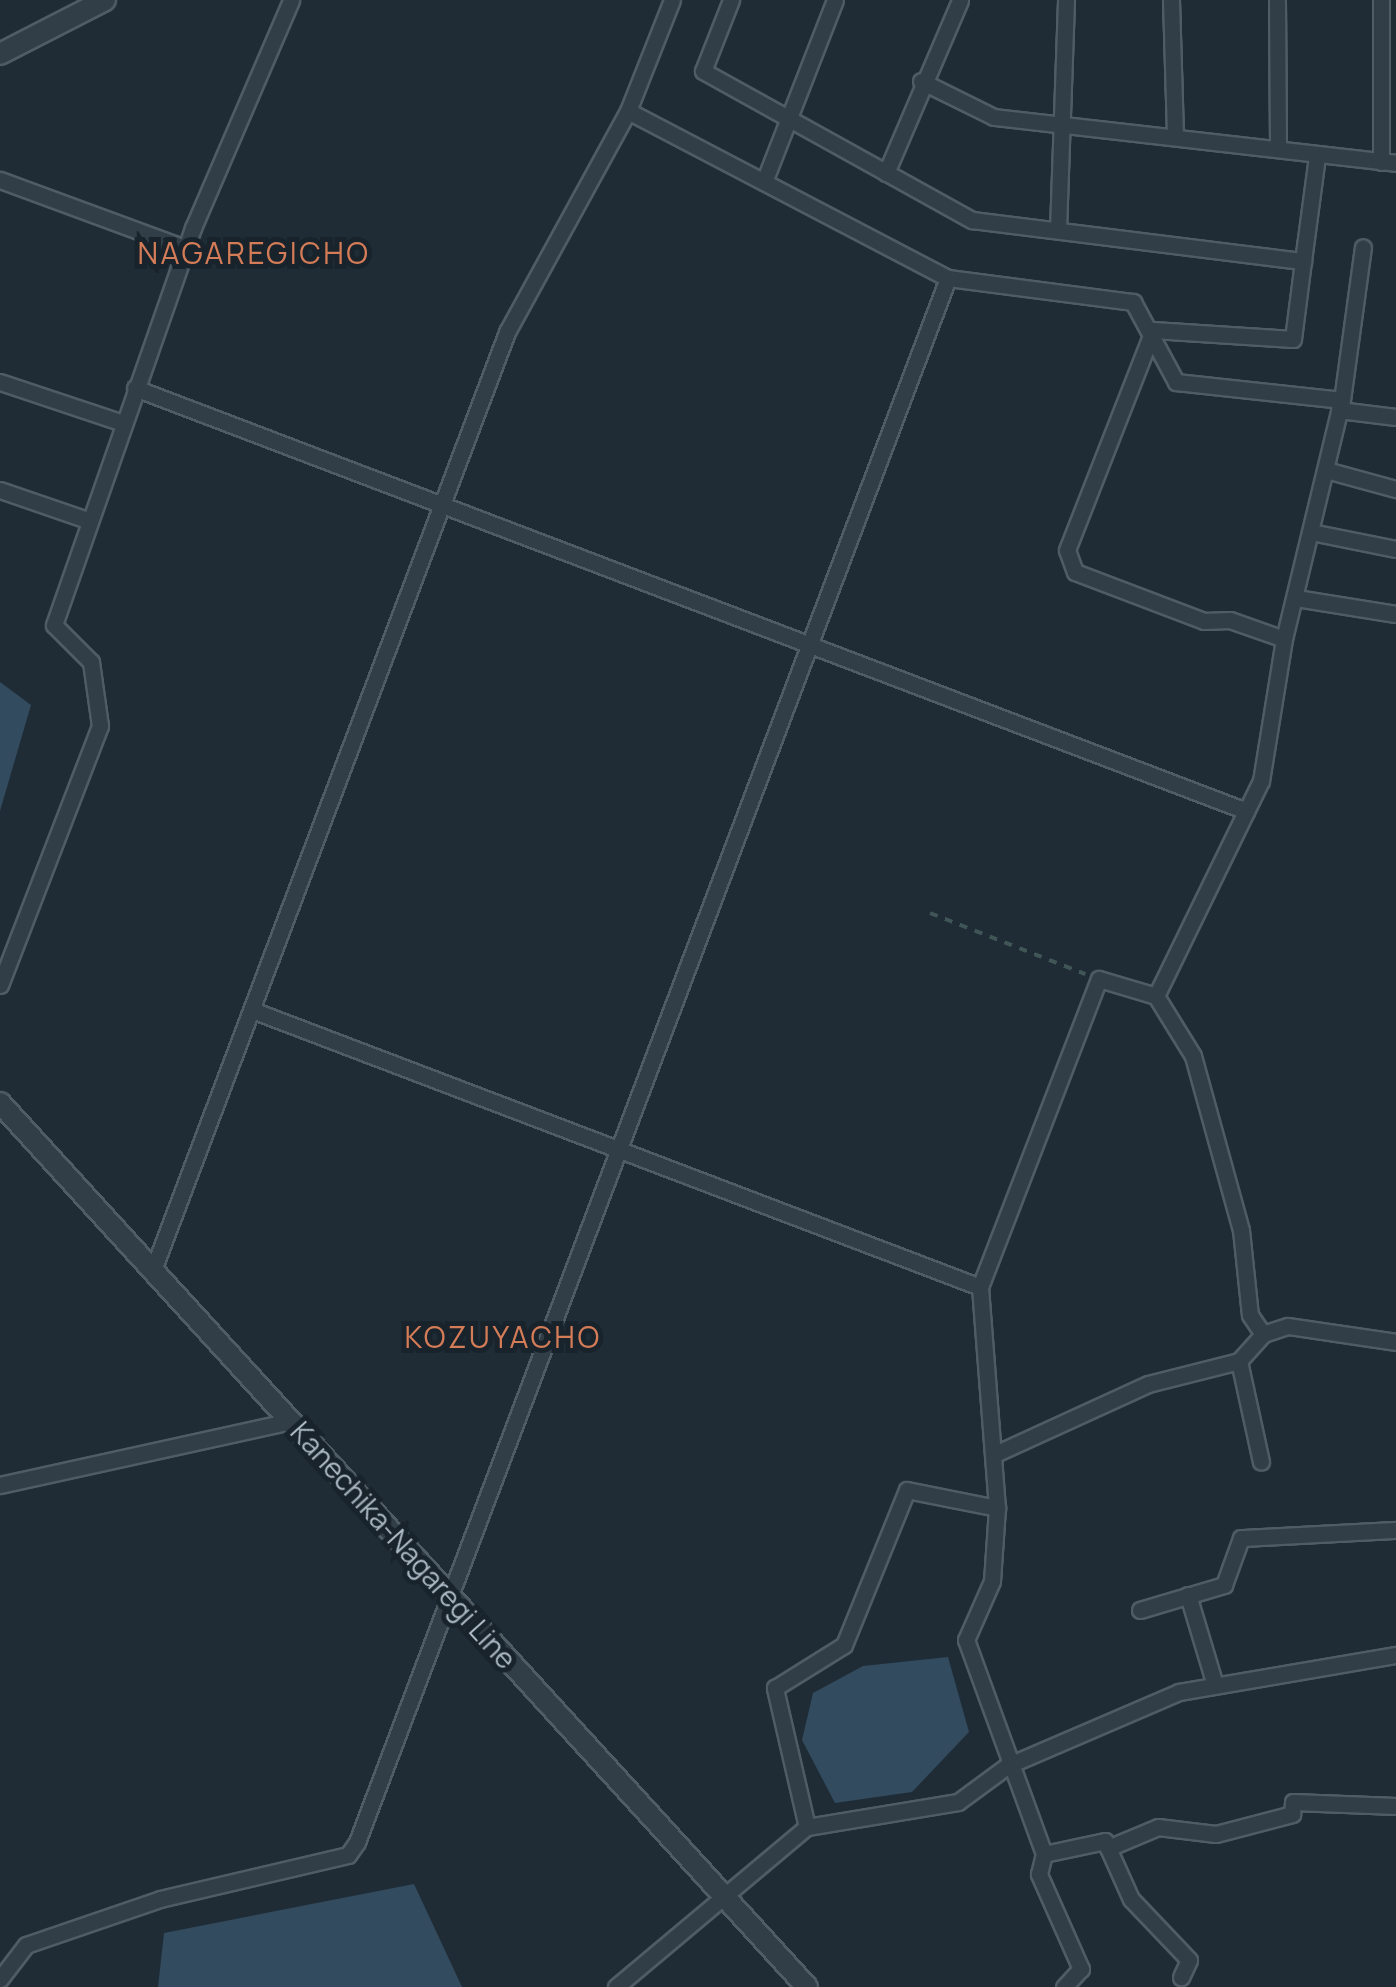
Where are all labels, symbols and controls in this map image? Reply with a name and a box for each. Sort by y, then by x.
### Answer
district label: NAGAREGICHO [138,235,370,271]
district label: KOZUYACHO [404,1319,602,1355]
street label: Kanechika-Nagaregi Line [284,1415,524,1675]

